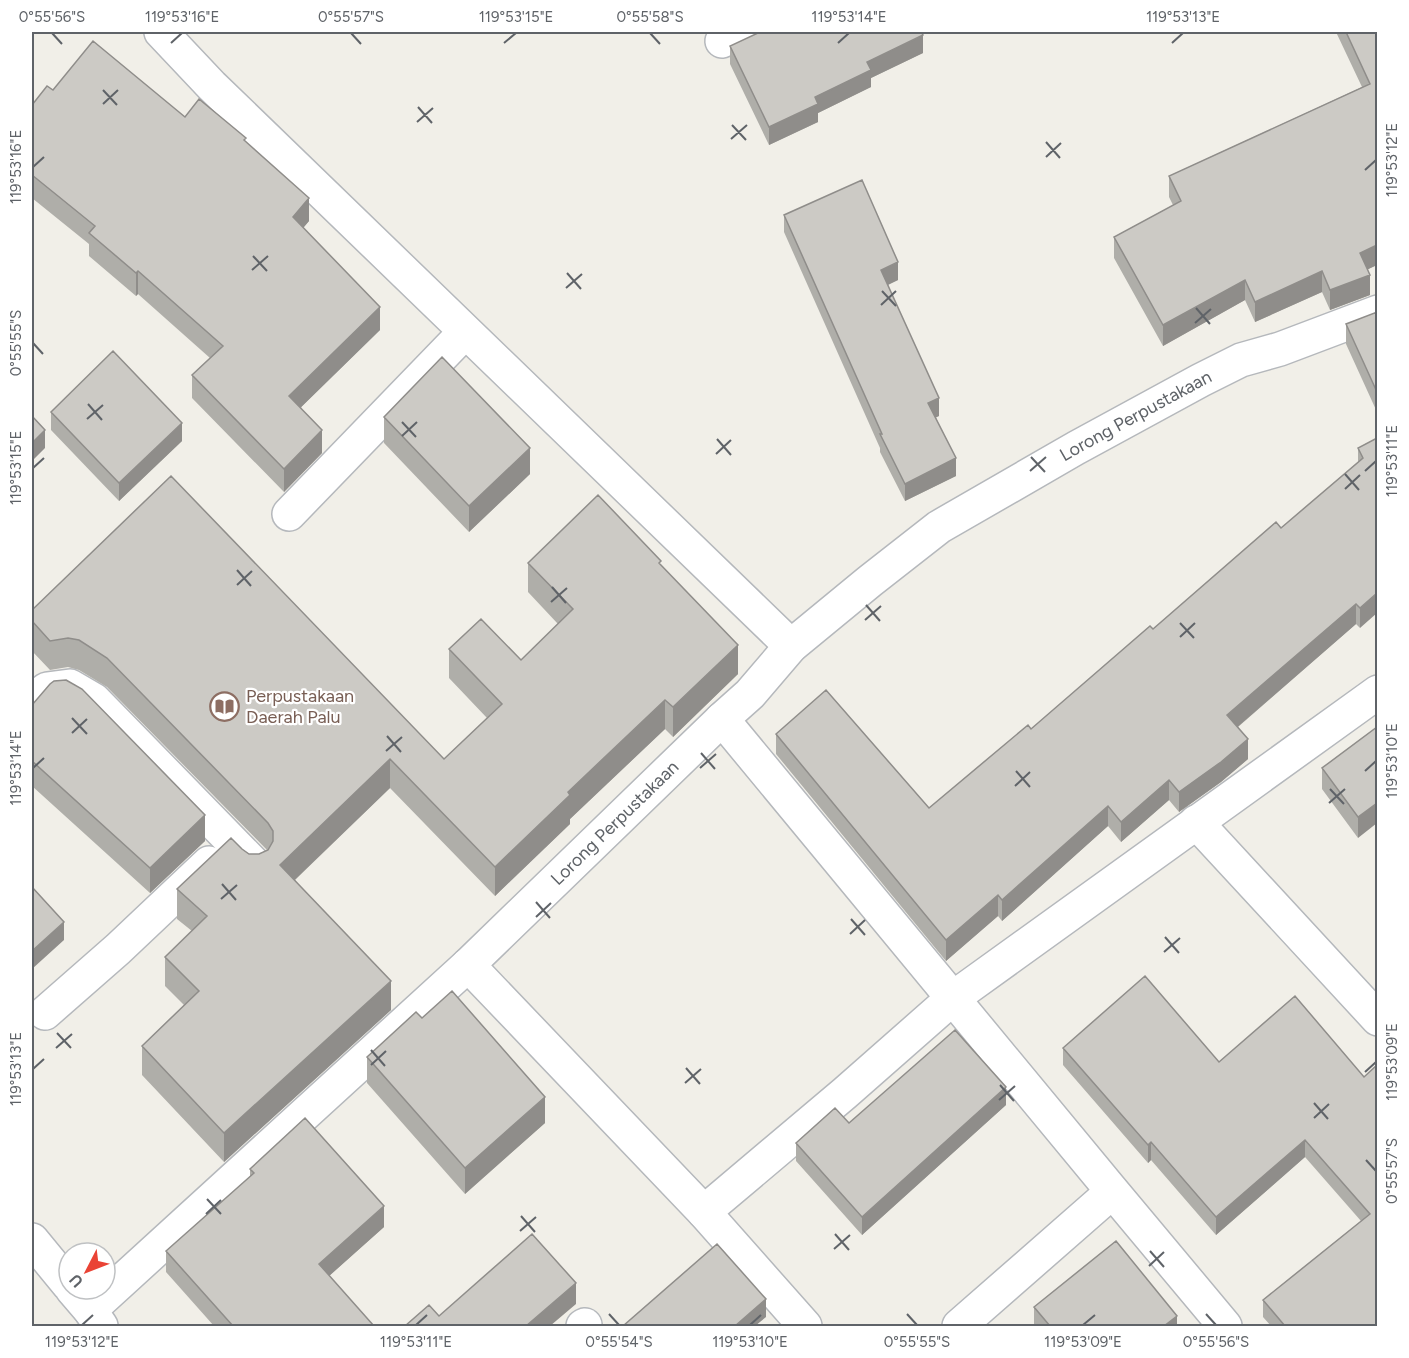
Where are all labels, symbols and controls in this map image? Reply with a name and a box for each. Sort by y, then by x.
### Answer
text: 0°55'56"S [19,8,85,26]
text: 119°53'16"E [145,8,219,26]
text: 0°55'57"S [318,8,384,26]
text: 119°53'15"E [479,8,553,26]
text: 0°55'58"S [616,8,684,26]
text: 119°53'14"E [811,8,887,26]
text: 119°53'13"E [1146,8,1220,26]
text: 119°53'12"E [1383,123,1401,197]
text: 119°53'16"E [7,130,25,204]
text: 0°55'55"S [7,310,25,376]
street label: Lorong Perpustakaan [1056,366,1215,466]
text: 119°53'11"E [1383,425,1401,497]
text: 119°53'15"E [7,431,25,505]
place label: Perpustakaan Daerah Palu [246,685,354,728]
library icon: Perpustakaan Daerah Palu [209,690,241,722]
text: 119°53'10"E [1383,723,1401,799]
text: 119°53'14"E [7,730,25,806]
street label: Lorong Perpustakaan [546,756,683,890]
text: 119°53'09"E [1383,1023,1401,1101]
text: 119°53'13"E [7,1032,25,1106]
text: 0°55'57"S [1383,1138,1401,1204]
north arrow [57,1241,117,1301]
text: U [65,1270,87,1291]
text: 119°53'12"E [45,1333,119,1351]
text: 119°53'11"E [380,1333,452,1351]
text: 0°55'54"S [585,1333,653,1351]
text: 119°53'10"E [712,1333,788,1351]
text: 0°55'55"S [884,1333,950,1351]
text: 119°53'09"E [1044,1333,1122,1351]
text: 0°55'56"S [1183,1333,1249,1351]

